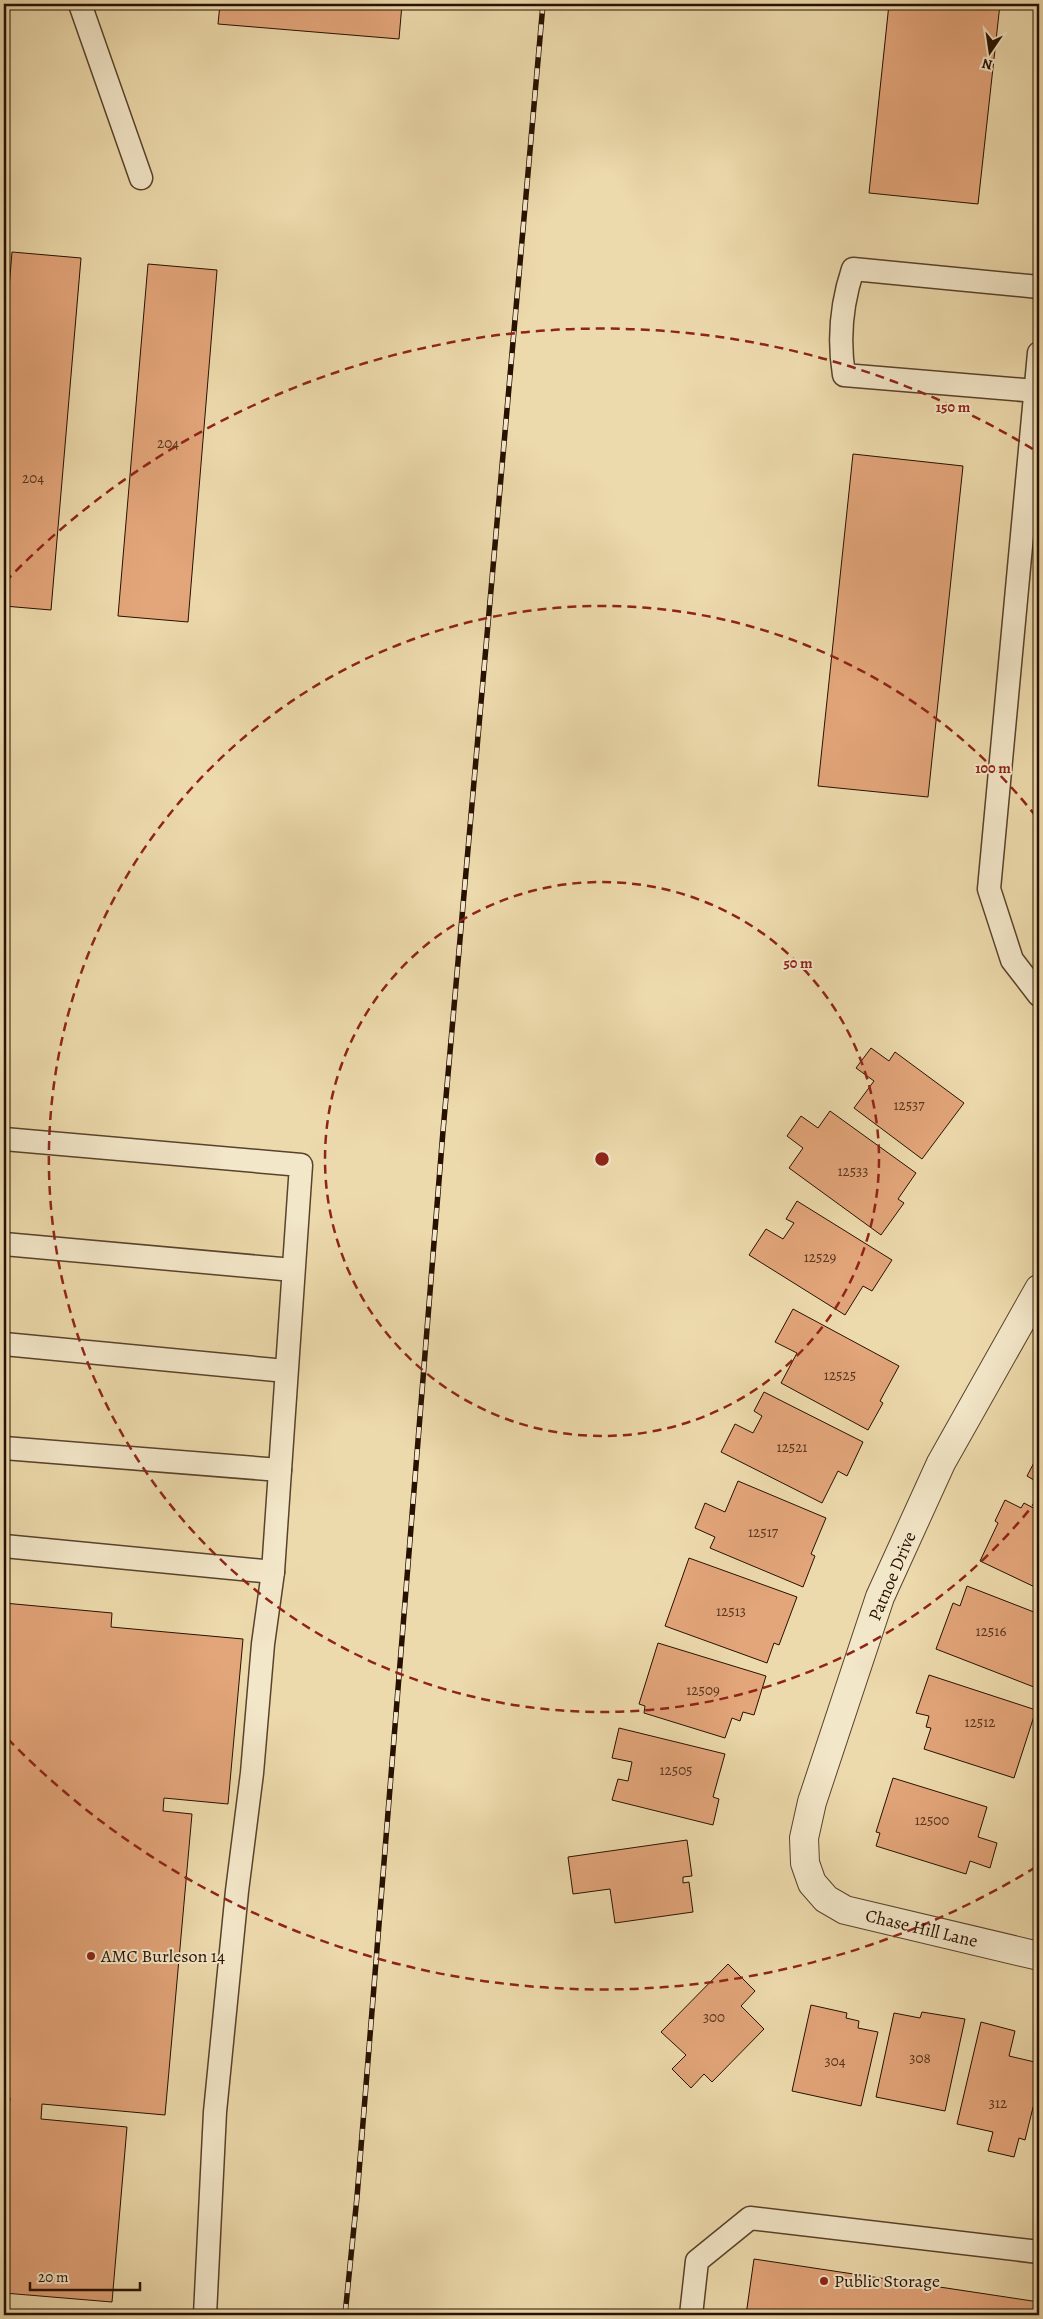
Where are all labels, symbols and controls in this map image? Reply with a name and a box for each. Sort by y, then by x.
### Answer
north arrow [966,28,1016,78]
text: N [980,54,994,75]
text: 150 m [936,397,971,417]
house number: 204 [157,433,179,453]
house number: 204 [22,468,44,488]
text: 100 m [975,758,1011,778]
text: 50 m [783,953,813,973]
house number: 12537 [893,1095,925,1115]
centre of rings [593,1150,611,1168]
house number: 12533 [837,1161,869,1181]
house number: 12529 [804,1247,837,1267]
house number: 12525 [824,1365,856,1385]
house number: 12521 [777,1437,807,1457]
house number: 12517 [748,1522,779,1542]
street label: Patnoe Drive [862,1528,922,1624]
house number: 12513 [716,1601,746,1621]
house number: 12516 [976,1621,1006,1641]
house number: 12509 [686,1680,720,1700]
house number: 12512 [965,1712,995,1732]
house number: 12505 [659,1760,693,1780]
house number: 12500 [915,1810,949,1830]
street label: Chase Hill Lane [863,1903,980,1953]
place label: AMC Burleson 14 [100,1944,225,1968]
marker: AMC Burleson 14 [85,1950,97,1962]
house number: 300 [703,2007,725,2027]
house number: 308 [909,2048,931,2068]
house number: 304 [824,2051,846,2071]
house number: 312 [989,2093,1007,2113]
scale bar [30,2259,140,2291]
text: 20 m [38,2267,69,2287]
place label: Public Storage [834,2269,940,2293]
marker: Public Storage [818,2275,830,2287]

